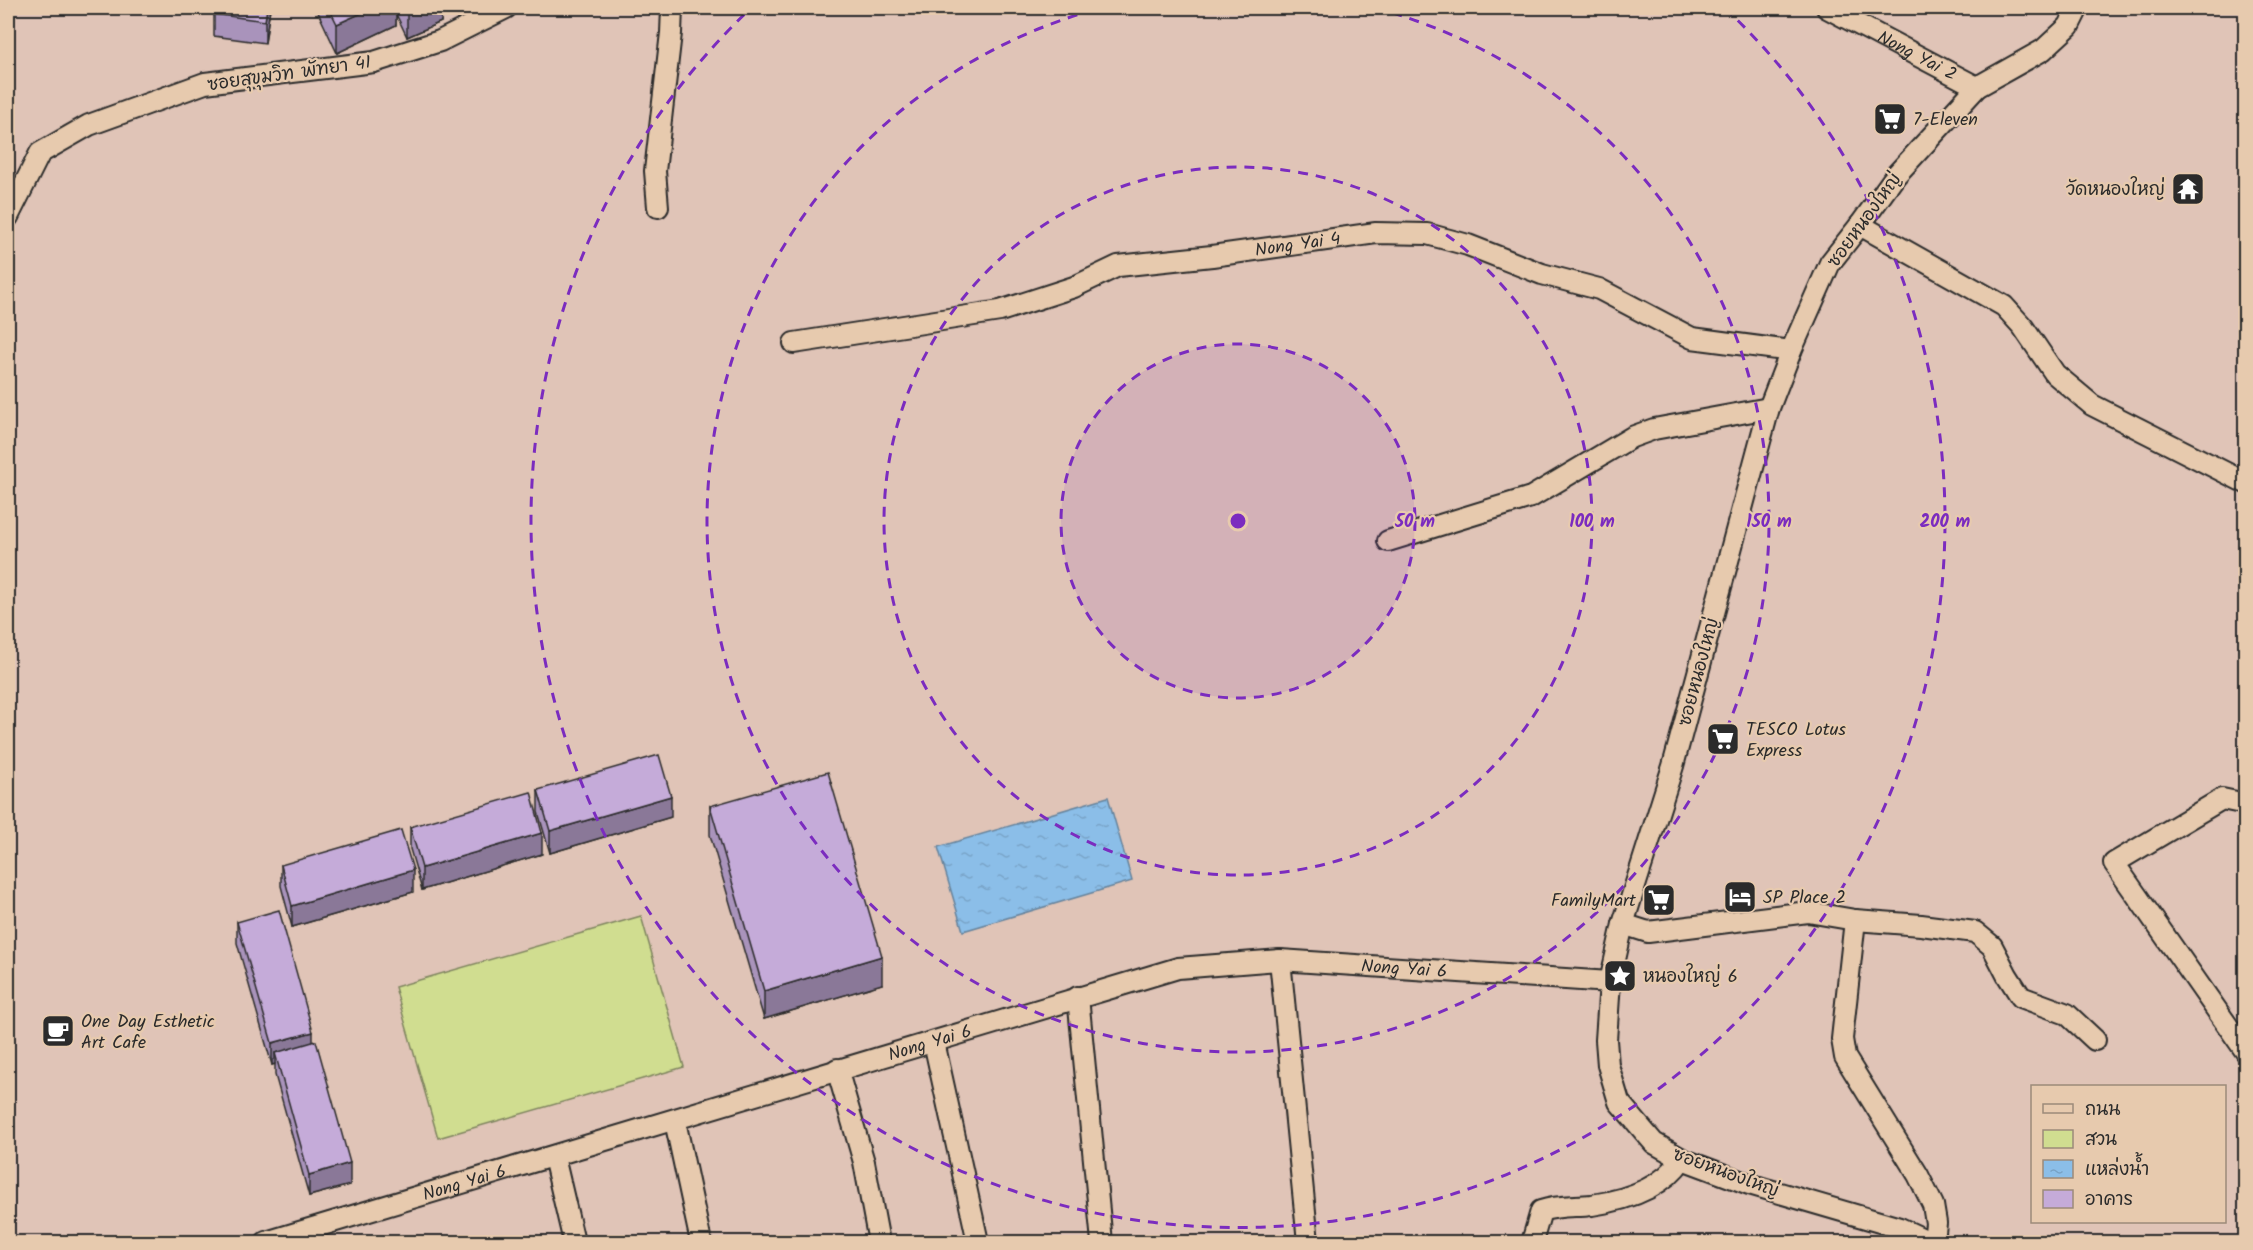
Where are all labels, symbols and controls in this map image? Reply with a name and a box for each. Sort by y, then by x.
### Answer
street label: Nong Yai 2 [1872,24,1962,90]
street label: ซอยสุขุมวิท พัทยา 41 [206,49,373,100]
supermarket icon: 7-Eleven [1872,101,1908,137]
place label: 7-Eleven [1913,106,1978,135]
street label: ซอยหนองใหญ่ [1821,167,1910,274]
temple icon: วัดหนองใหญ่ [2170,171,2206,207]
place label: วัดหนองใหญ่ [2066,176,2165,205]
street label: Nong Yai 4 [1253,225,1342,266]
text: 50 m [1394,508,1435,537]
text: 100 m [1569,508,1615,537]
text: 150 m [1746,508,1792,537]
text: 200 m [1920,508,1971,537]
centre of rings [1228,511,1248,531]
street label: ซอยหนองใหญ่ [1671,615,1728,730]
place label: TESCO Lotus Express [1746,716,1846,766]
supermarket icon: TESCO Lotus Express [1705,721,1741,757]
hotel icon: SP Place 2 [1722,879,1758,915]
supermarket icon: FamilyMart [1641,882,1677,918]
place label: SP Place 2 [1763,884,1846,913]
place label: FamilyMart [1551,887,1637,916]
street label: Nong Yai 6 [1360,952,1448,987]
place icon: หนองใหญ่ 6 [1602,958,1638,994]
place label: หนองใหญ่ 6 [1643,963,1738,992]
place label: One Day Esthetic Art Cafe [81,1008,215,1058]
cafe icon: One Day Esthetic Art Cafe [40,1013,76,1049]
street label: Nong Yai 6 [885,1018,976,1070]
legend [2031,1085,2226,1223]
text: ถนน [2085,1096,2120,1125]
text: สวน [2085,1126,2117,1155]
street label: ซอยหนองใหญ่ [1668,1141,1783,1206]
text: แหล่งน้ำ [2085,1152,2149,1185]
street label: Nong Yai 6 [419,1158,510,1210]
text: อาคาร [2085,1186,2133,1215]

